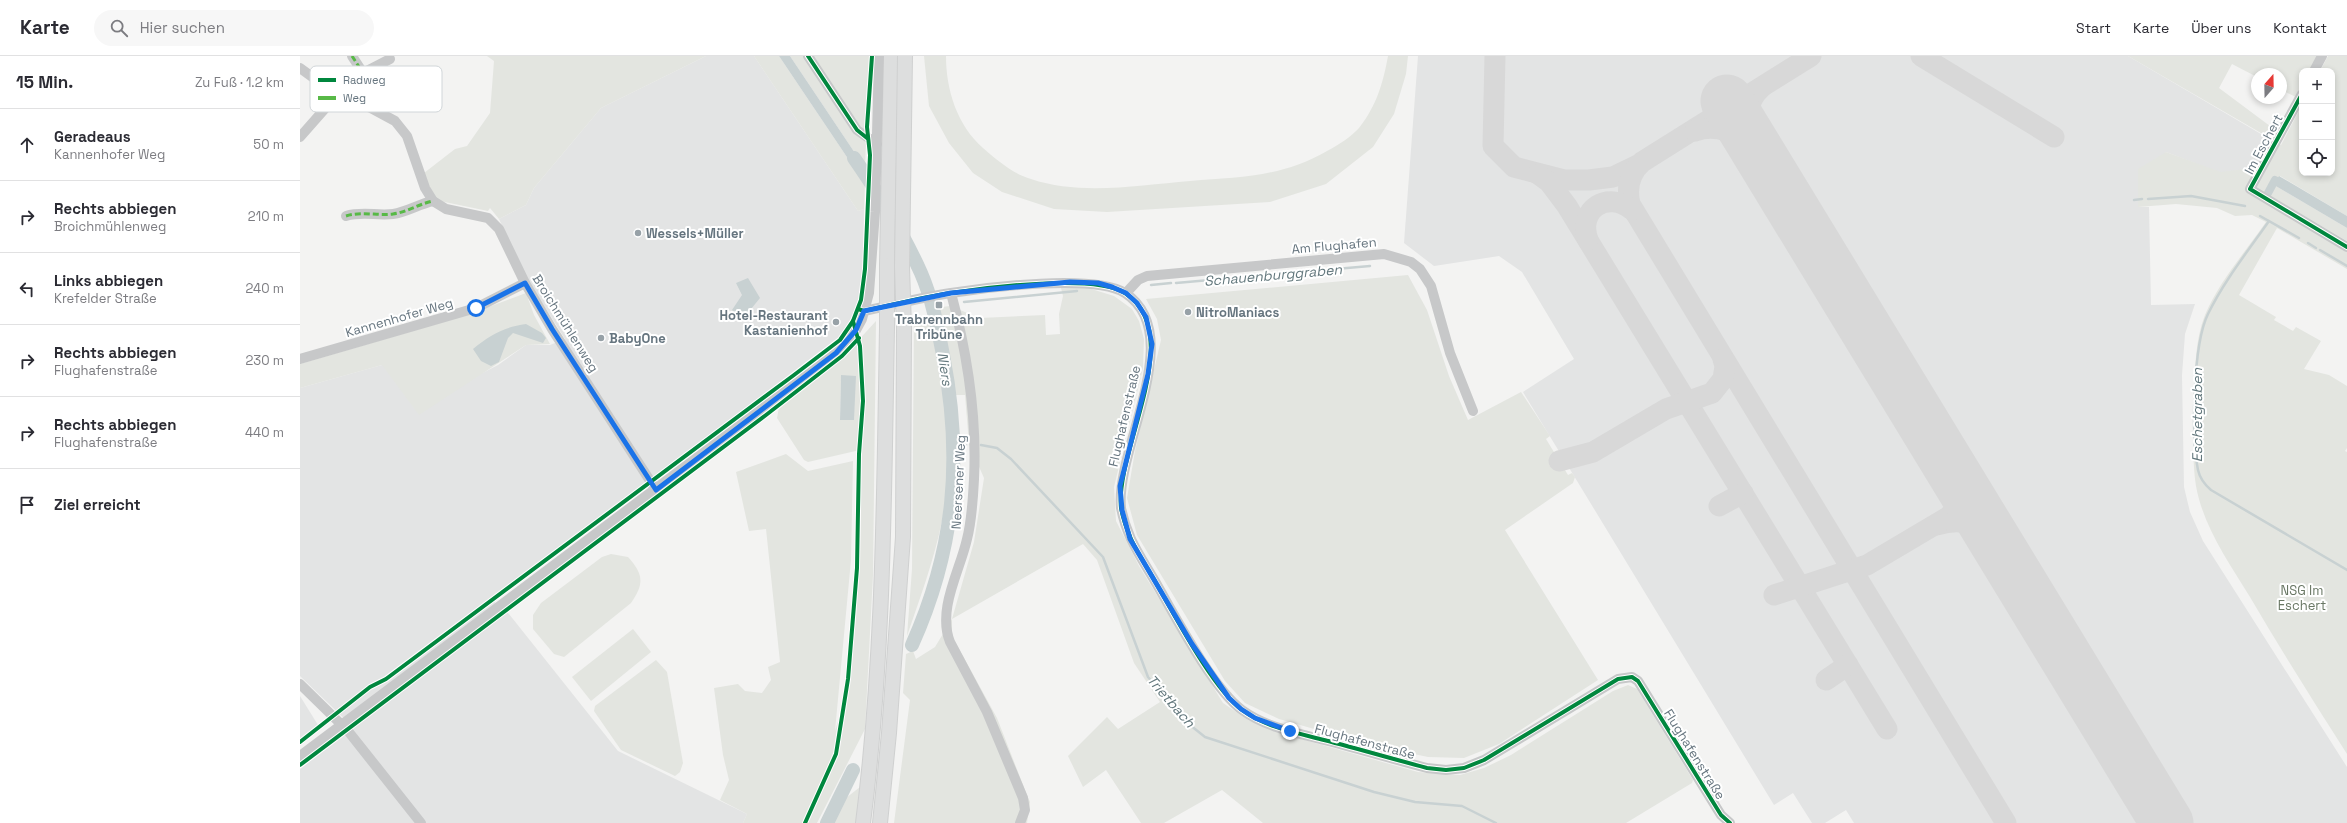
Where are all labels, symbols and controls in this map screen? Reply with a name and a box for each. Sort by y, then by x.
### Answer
search box [94,10,374,46]
text: Karte [20,15,70,40]
icon: search [108,17,130,39]
text: Hier suchen [140,18,225,37]
text: Start [2076,19,2111,37]
text: Karte [2133,19,2169,37]
text: Über uns [2191,19,2251,37]
text: Kontakt [2273,19,2327,37]
legend [310,66,442,112]
north arrow [2251,68,2287,104]
map controls [2299,68,2335,176]
button: + [2299,68,2335,104]
text: 15 Min. [16,71,73,93]
text: Radweg [343,73,385,87]
text: Zu Fuß · 1.2 km [195,74,284,91]
text: Weg [343,91,366,105]
button: − [2299,104,2335,140]
street label: Im Eschert [2240,111,2286,177]
text: Geradeaus [54,127,131,146]
icon: ahead [16,134,38,156]
text: 50 m [253,136,284,153]
button: locate [2299,140,2335,176]
text: Kannenhofer Weg [54,146,165,163]
text: Rechts abbiegen [54,199,176,218]
icon: right [16,206,38,228]
text: 210 m [248,208,284,225]
text: Broichmühlenweg [54,218,166,235]
place label: Wessels+Müller [646,225,744,242]
marker: Wessels+Müller [633,228,643,238]
street label: Am Flughafen [1291,233,1377,258]
water label: Schauenburggraben [1203,260,1343,290]
text: Links abbiegen [54,271,163,290]
street label: Broichmühlenweg [529,271,603,375]
icon: left [16,278,38,300]
text: 240 m [246,280,284,297]
text: Krefelder Straße [54,290,157,307]
street label: Kannenhofer Weg [343,294,455,341]
route start [467,299,485,317]
marker: Trabrennbahn Tribüne [934,300,944,310]
place label: NitroManiacs [1196,304,1279,321]
place label: Hotel-Restaurant Kastanienhof [720,307,828,339]
marker: NitroManiacs [1183,307,1193,317]
place label: Trabrennbahn Tribüne [895,311,983,343]
marker: Hotel-Restaurant Kastanienhof [831,317,841,327]
place label: BabyOne [609,330,666,347]
marker: BabyOne [596,333,606,343]
text: Rechts abbiegen [54,343,176,362]
icon: right [16,350,38,372]
water label: Niers [933,351,957,388]
text: 230 m [246,352,284,369]
text: Flughafenstraße [54,362,157,379]
street label: Flughafenstraße [1105,364,1144,468]
water label: Eschetgraben [2188,367,2206,462]
text: Rechts abbiegen [54,415,176,434]
icon: right [16,422,38,444]
text: 440 m [245,424,284,441]
text: Flughafenstraße [54,434,157,451]
street label: Neersener Weg [948,434,969,530]
icon: arrive [16,494,38,516]
text: Ziel erreicht [54,495,141,514]
park label: NSG Im Eschert [2278,582,2326,614]
water label: Trietbach [1143,671,1199,731]
street label: Flughafenstraße [1660,706,1729,803]
street label: Flughafenstraße [1313,720,1417,763]
route end [1281,722,1299,740]

